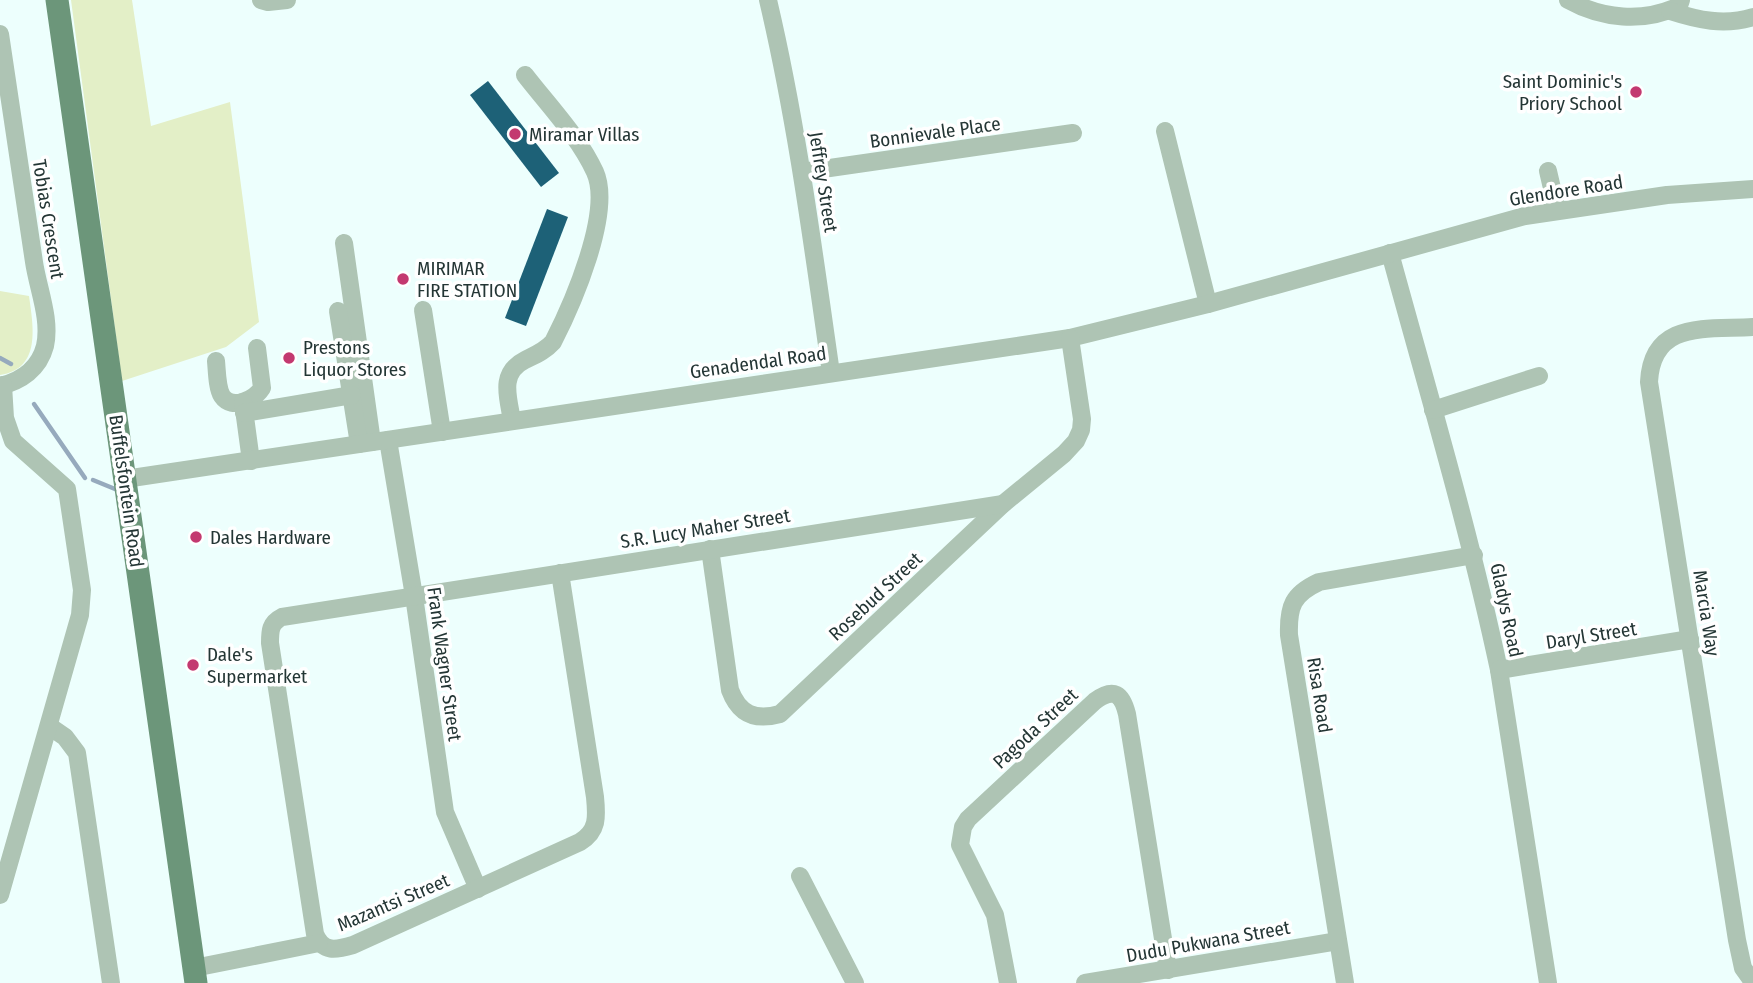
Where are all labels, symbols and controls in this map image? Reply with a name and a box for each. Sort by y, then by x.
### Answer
place label: Saint Dominic's Priory School [1503,70,1622,115]
marker: Saint Dominic's Priory School [1628,84,1644,100]
street label: Bonnievale Place [868,112,1002,153]
place label: Miramar Villas [529,123,639,146]
marker: Miramar Villas [507,126,523,142]
street label: Jeffrey Street [804,130,843,235]
street label: Tobias Crescent [28,158,69,281]
street label: Glendore Road [1508,170,1625,211]
place label: MIRIMAR FIRE STATION [417,257,517,302]
marker: MIRIMAR FIRE STATION [395,271,411,287]
place label: Prestons Liquor Stores [303,336,406,381]
street label: Genadendal Road [688,342,828,383]
marker: Prestons Liquor Stores [281,350,297,366]
street label: Buffelsfontein Road [104,413,149,569]
street label: S.R. Lucy Maher Street [619,504,792,553]
place label: Dales Hardware [210,526,331,549]
marker: Dales Hardware [188,529,204,545]
street label: Rosebud Street [824,547,927,645]
street label: Gladys Road [1485,561,1528,659]
street label: Marcia Way [1688,568,1725,658]
street label: Frank Wagner Street [422,586,467,743]
street label: Daryl Street [1544,617,1639,654]
place label: Dale's Supermarket [207,643,308,688]
street label: Risa Road [1302,656,1337,735]
marker: Dale's Supermarket [185,657,201,673]
street label: Pagoda Street [988,683,1083,773]
street label: Mazantsi Street [334,868,454,936]
street label: Dudu Pukwana Street [1124,916,1293,967]

